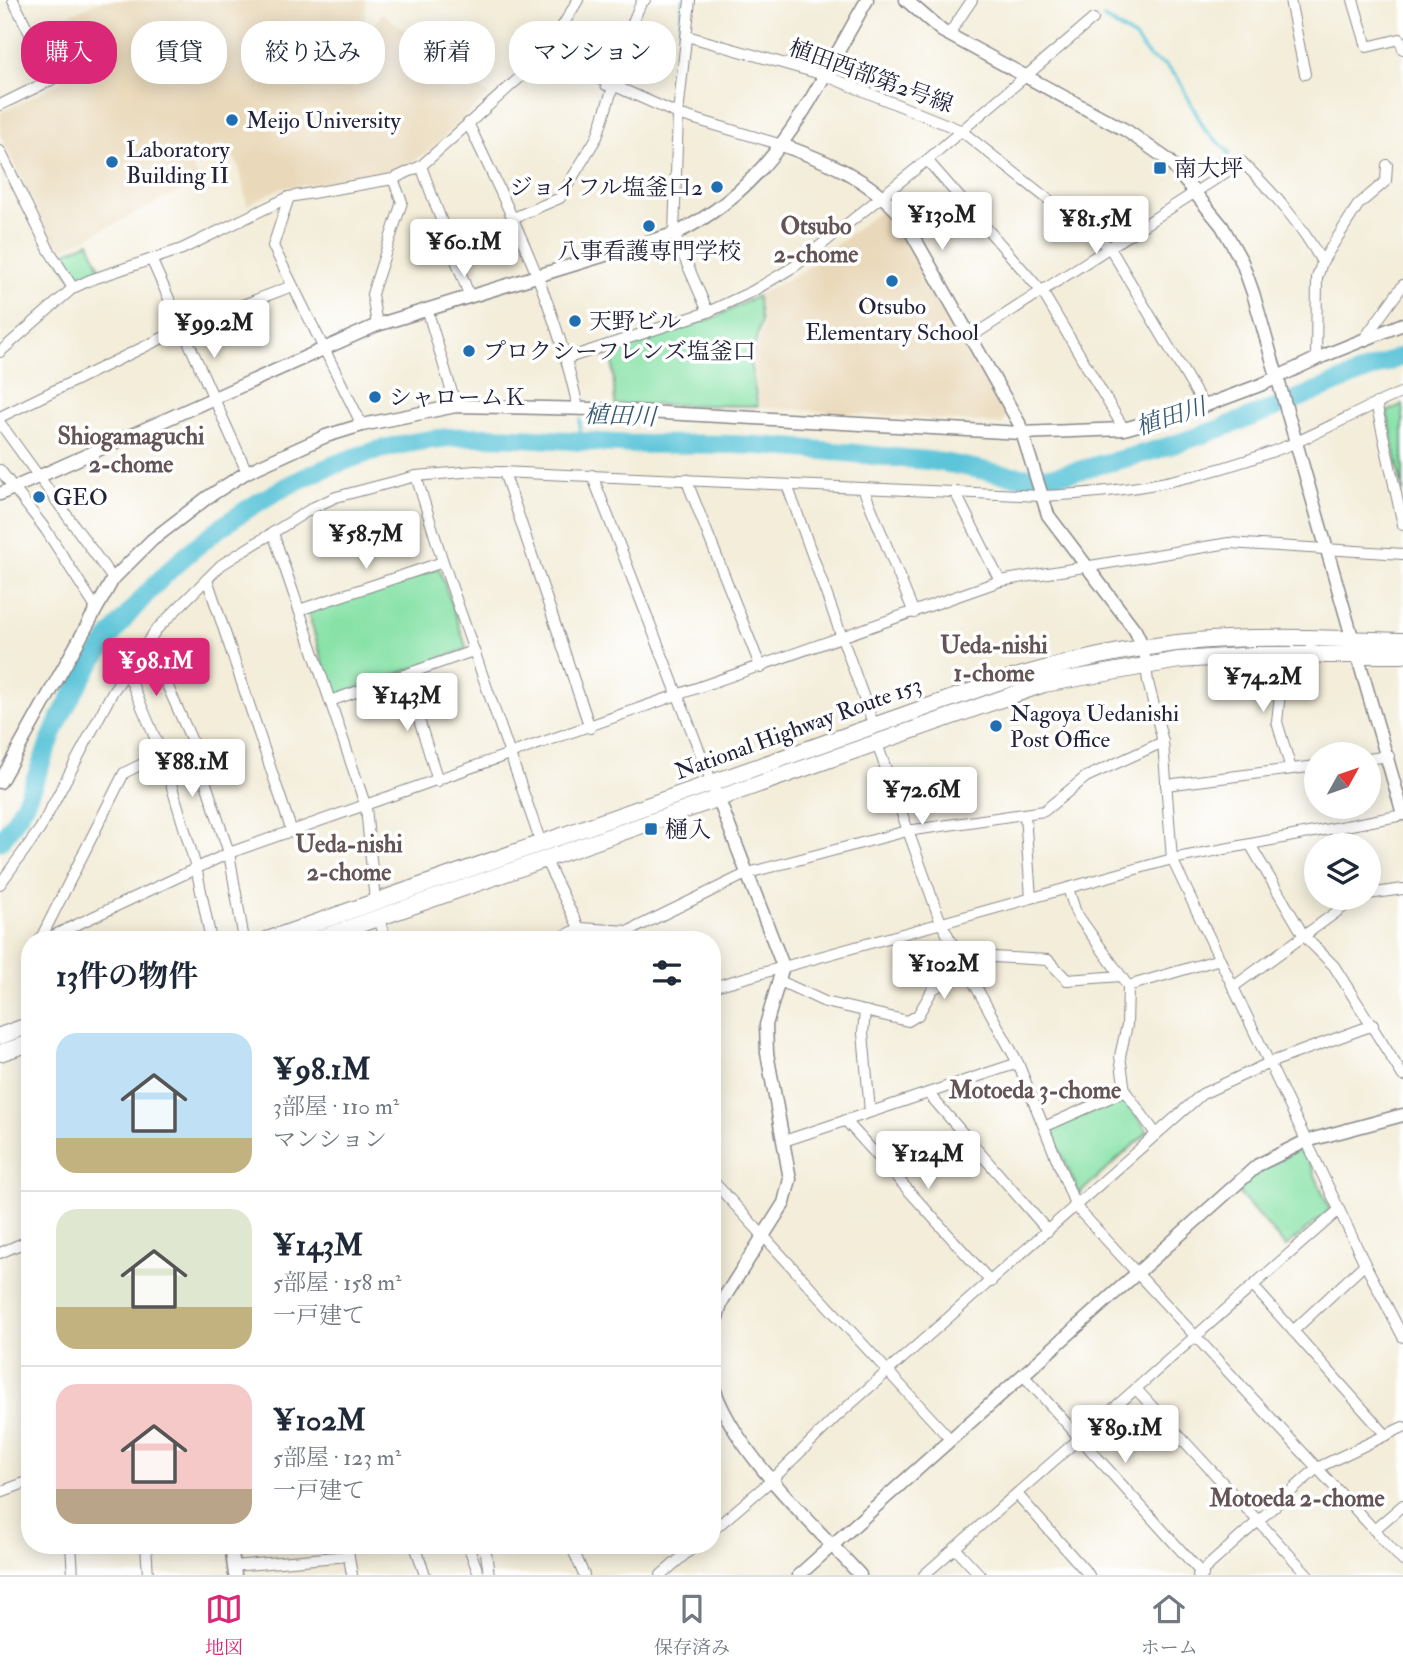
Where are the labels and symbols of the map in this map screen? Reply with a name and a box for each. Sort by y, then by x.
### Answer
street label: 植田西部第2号線 [785,33,957,119]
place label: Meijo University [246,106,402,135]
marker: Meijo University [224,112,240,128]
place label: Laboratory Building II [126,135,231,190]
marker: Laboratory Building II [104,154,120,170]
place label: 南大坪 [1174,154,1243,183]
marker: 南大坪 [1152,160,1168,176]
place label: ジョイフル塩釜口2 [509,173,703,202]
marker: ジョイフル塩釜口2 [709,179,725,195]
pin: ¥130M [893,192,991,252]
pin: ¥81.5M [1039,196,1153,256]
district label: Otsubo 2-chome [774,211,858,270]
marker: 八事看護専門学校 [641,218,657,234]
pin: ¥60.1M [407,219,521,279]
place label: 八事看護専門学校 [557,237,741,266]
marker: Otsubo Elementary School [884,273,900,289]
place label: Otsubo Elementary School [805,292,979,347]
pin: ¥99.2M [157,300,271,360]
place label: 天野ビル [589,307,681,336]
marker: 天野ビル [567,313,583,329]
place label: プロクシーフレンズ塩釜口 [483,337,756,366]
marker: プロクシーフレンズ塩釜口 [461,343,477,359]
place label: シャロームＫ [389,383,527,412]
marker: シャロームＫ [367,389,383,405]
water label: 植田川 [1132,390,1213,443]
water label: 植田川 [583,399,660,433]
district label: Shiogamaguchi 2-chome [58,421,205,480]
place label: GEO [53,483,108,512]
marker: GEO [31,489,47,505]
pin: ¥58.7M [309,512,423,571]
district label: Ueda-nishi 1-chome [940,630,1048,689]
pin: ¥98.1M [99,638,213,698]
pin: ¥74.2M [1206,654,1320,714]
street label: National Highway Route 153 [671,670,925,786]
pin: ¥143M [358,674,456,733]
place label: Nagoya Uedanishi Post Office [1010,699,1179,754]
marker: Nagoya Uedanishi Post Office [988,718,1004,734]
pin: ¥88.1M [135,740,249,799]
north arrow [1304,742,1381,819]
pin: ¥72.6M [865,768,979,827]
place label: 樋入 [665,815,711,844]
marker: 樋入 [643,821,659,837]
district label: Ueda-nishi 2-chome [295,829,403,888]
pin: ¥102M [895,942,993,1001]
district label: Motoeda 3-chome [948,1075,1121,1106]
pin: ¥124M [879,1132,977,1191]
pin: ¥89.1M [1068,1406,1182,1465]
district label: Motoeda 2-chome [1208,1483,1385,1514]

